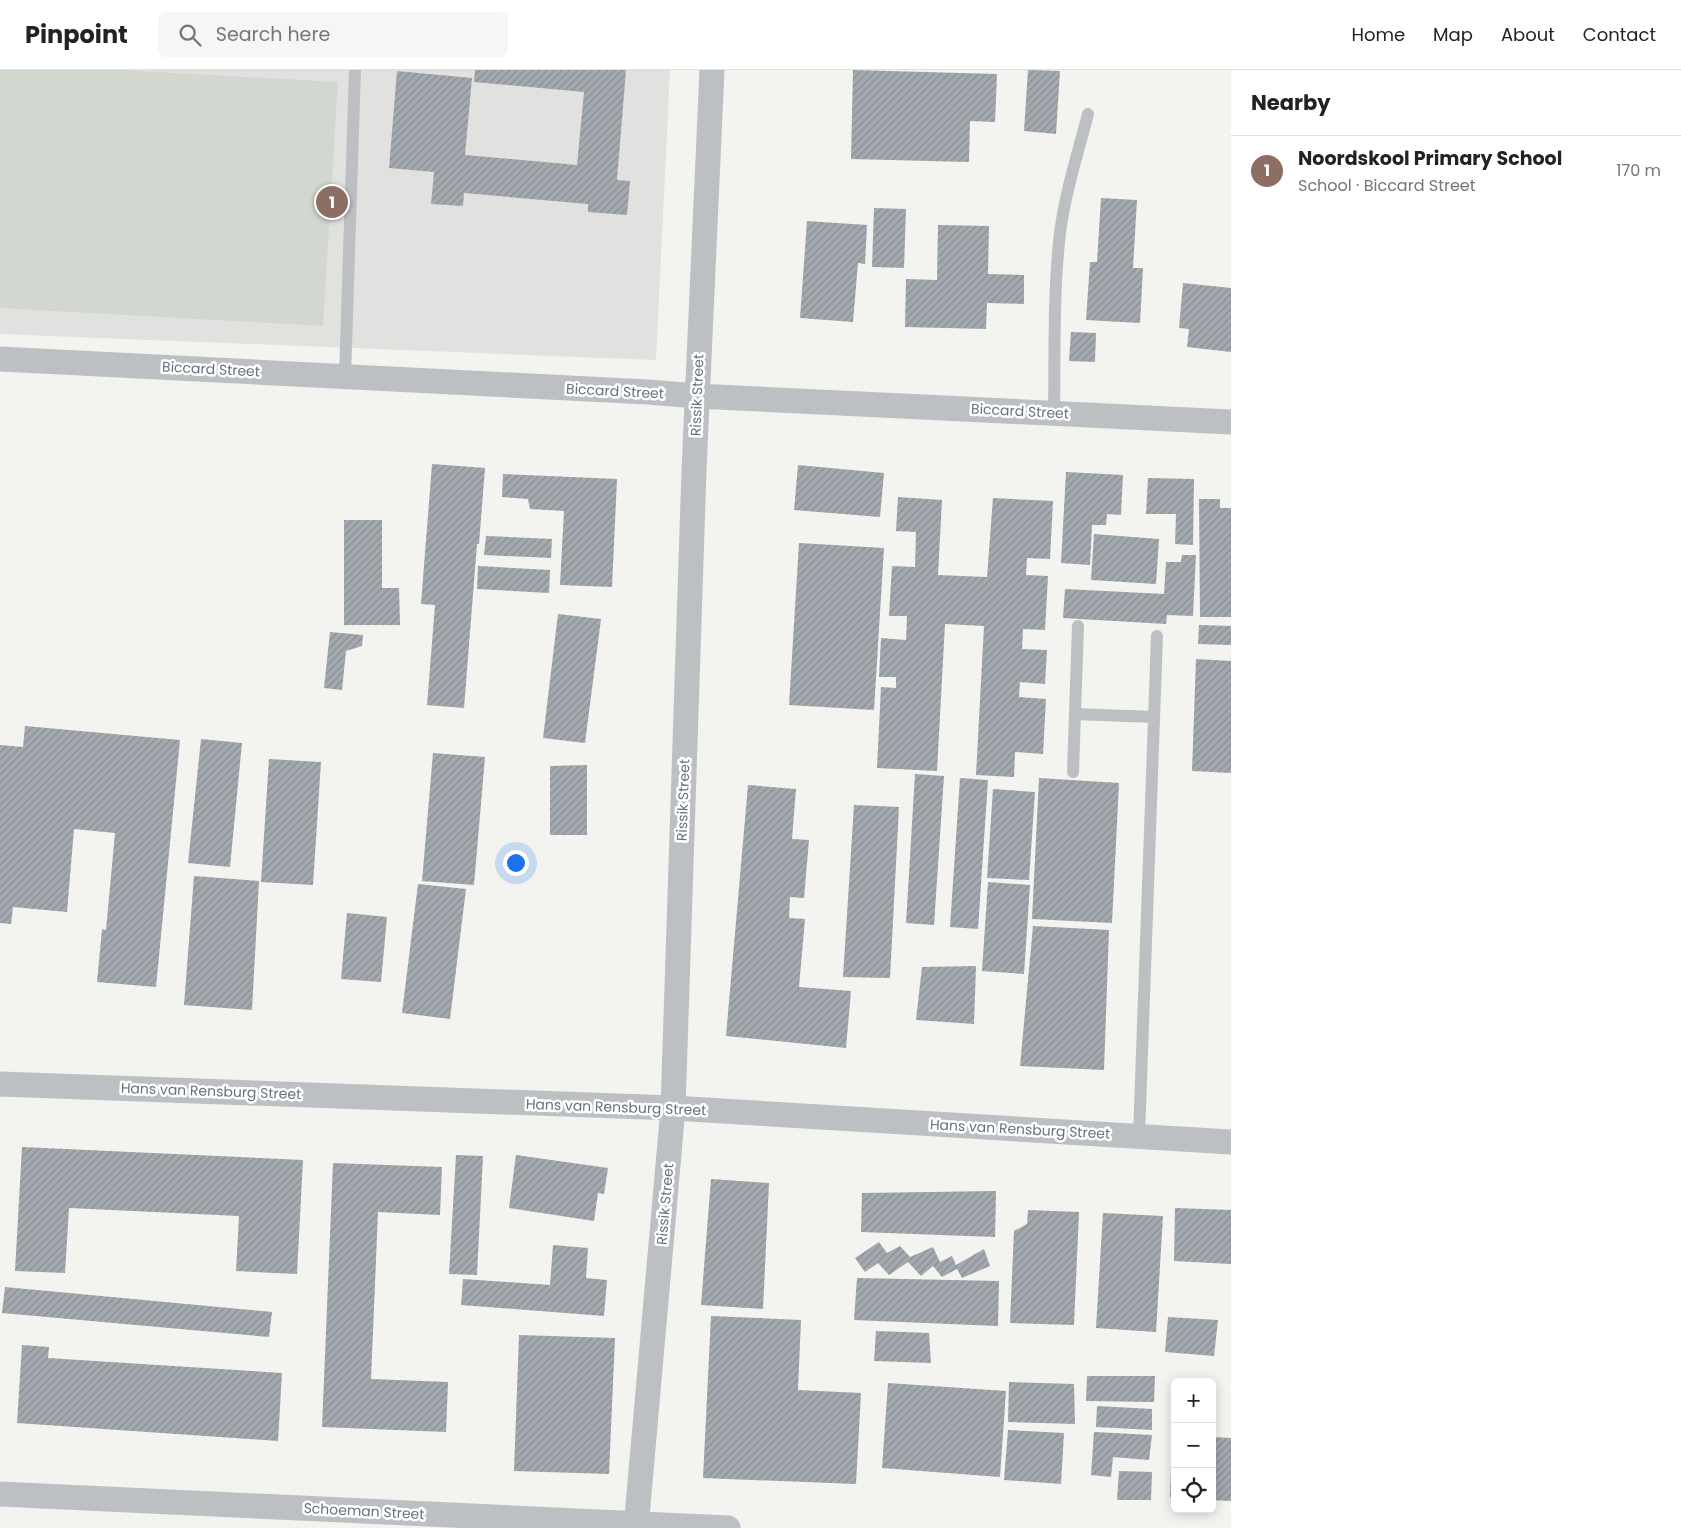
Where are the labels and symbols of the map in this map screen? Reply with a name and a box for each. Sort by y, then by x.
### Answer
pin: 1 [316,183,348,221]
street label: Rissik Street [686,354,708,436]
street label: Biccard Street [162,356,260,382]
street label: Biccard Street [566,378,664,404]
street label: Biccard Street [971,398,1069,424]
street label: Rissik Street [672,759,694,841]
your location [503,850,529,876]
street label: Hans van Rensburg Street [120,1078,302,1104]
street label: Hans van Rensburg Street [525,1094,707,1120]
street label: Hans van Rensburg Street [929,1114,1111,1144]
street label: Rissik Street [651,1162,679,1246]
street label: Schoeman Street [303,1498,425,1524]

